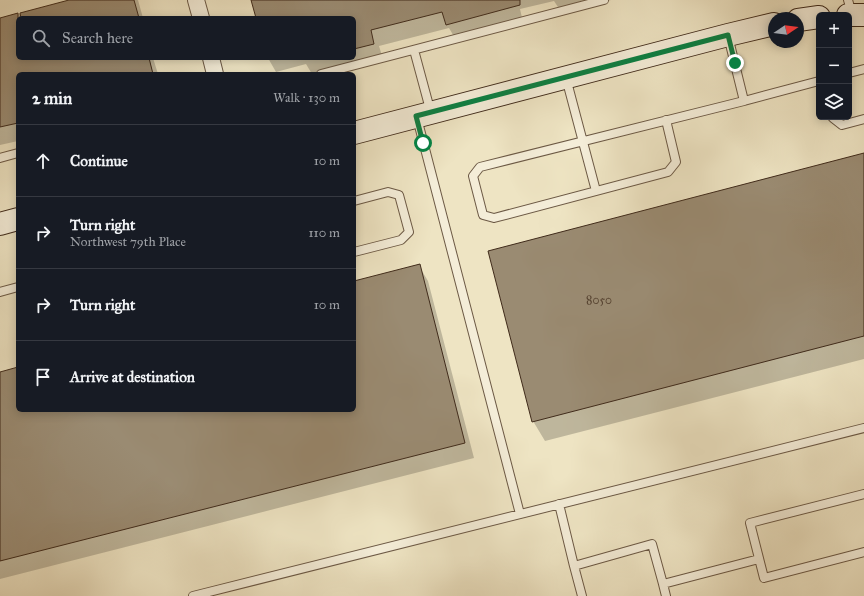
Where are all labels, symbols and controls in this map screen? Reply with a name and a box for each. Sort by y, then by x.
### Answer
north arrow [768,12,804,48]
map controls [816,12,852,120]
button: + [816,12,852,48]
search box [16,16,356,60]
icon: search [30,27,52,49]
text: Search here [62,29,133,47]
button: − [816,48,852,84]
route end [726,54,744,72]
button: layers [816,84,852,120]
text: 2 min [32,88,72,109]
text: Walk · 130 m [273,90,340,106]
route start [414,134,432,152]
icon: ahead [32,150,54,172]
text: Continue [70,152,128,170]
text: 10 m [314,153,340,169]
text: Turn right [70,216,135,234]
icon: right [32,222,54,244]
text: 110 m [308,225,340,241]
text: Northwest 79th Place [70,234,186,250]
house number: 8050 [586,293,612,307]
icon: right [32,294,54,316]
text: Turn right [70,296,135,314]
text: 10 m [314,297,340,313]
icon: arrive [32,366,54,388]
text: Arrive at destination [70,368,195,386]

